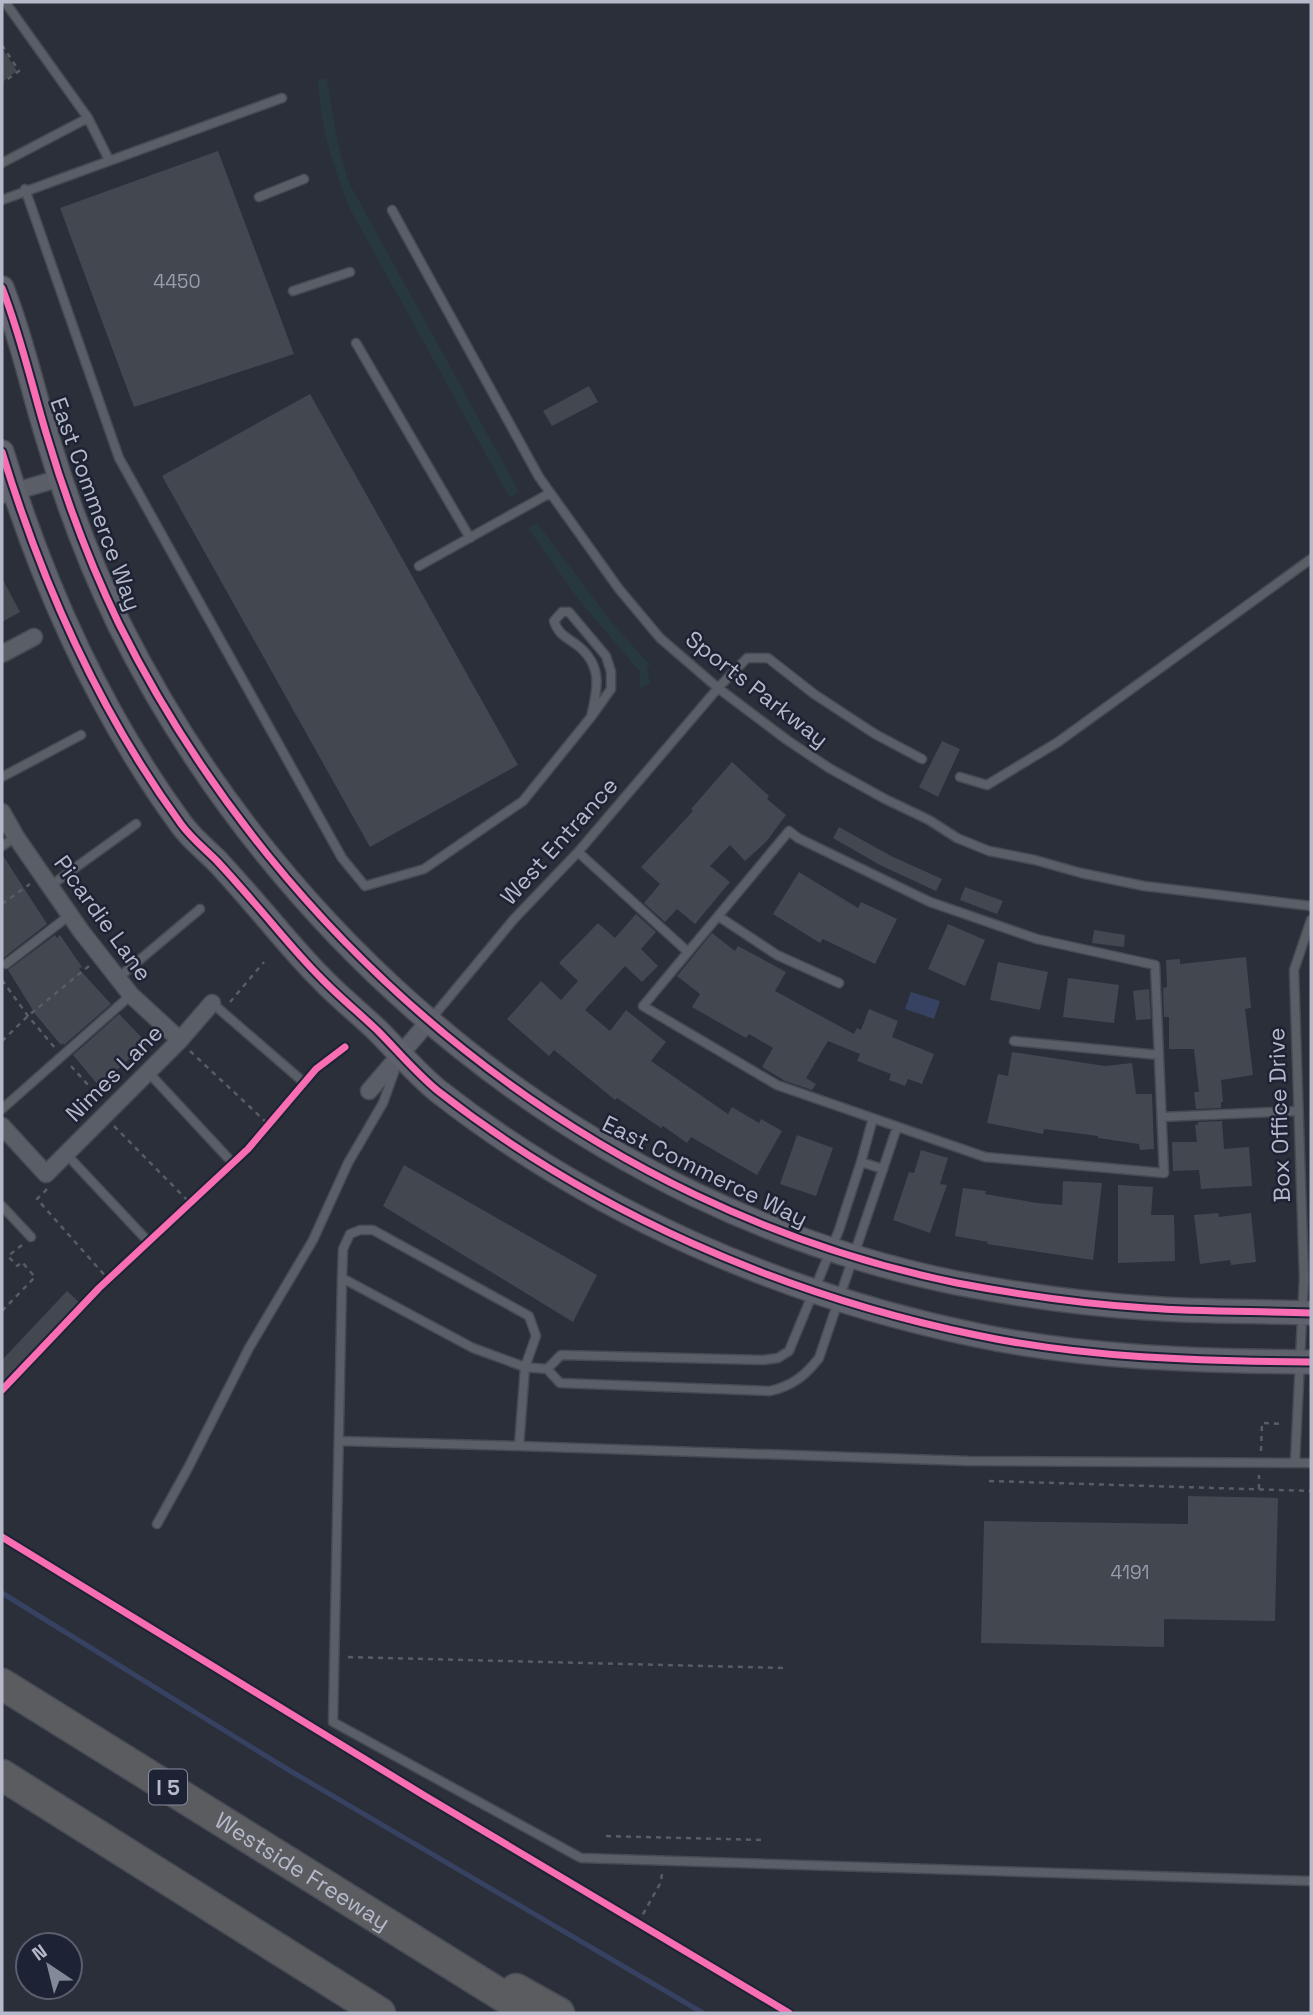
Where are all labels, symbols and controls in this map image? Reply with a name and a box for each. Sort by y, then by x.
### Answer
house number: 4450 [153,269,201,294]
street label: East Commerce Way [43,393,149,615]
street label: Sports Parkway [679,624,835,754]
street label: West Entrance [494,771,624,911]
street label: Picardie Lane [47,849,159,987]
street label: Nimes Lane [59,1018,169,1128]
street label: Box Office Drive [1261,1027,1297,1203]
street label: East Commerce Way [597,1108,813,1234]
house number: 4191 [1111,1560,1149,1585]
road number: I 5 [149,1770,187,1804]
street label: Westside Freeway [209,1805,396,1937]
north arrow [14,1931,84,2001]
text: N [27,1939,52,1966]

